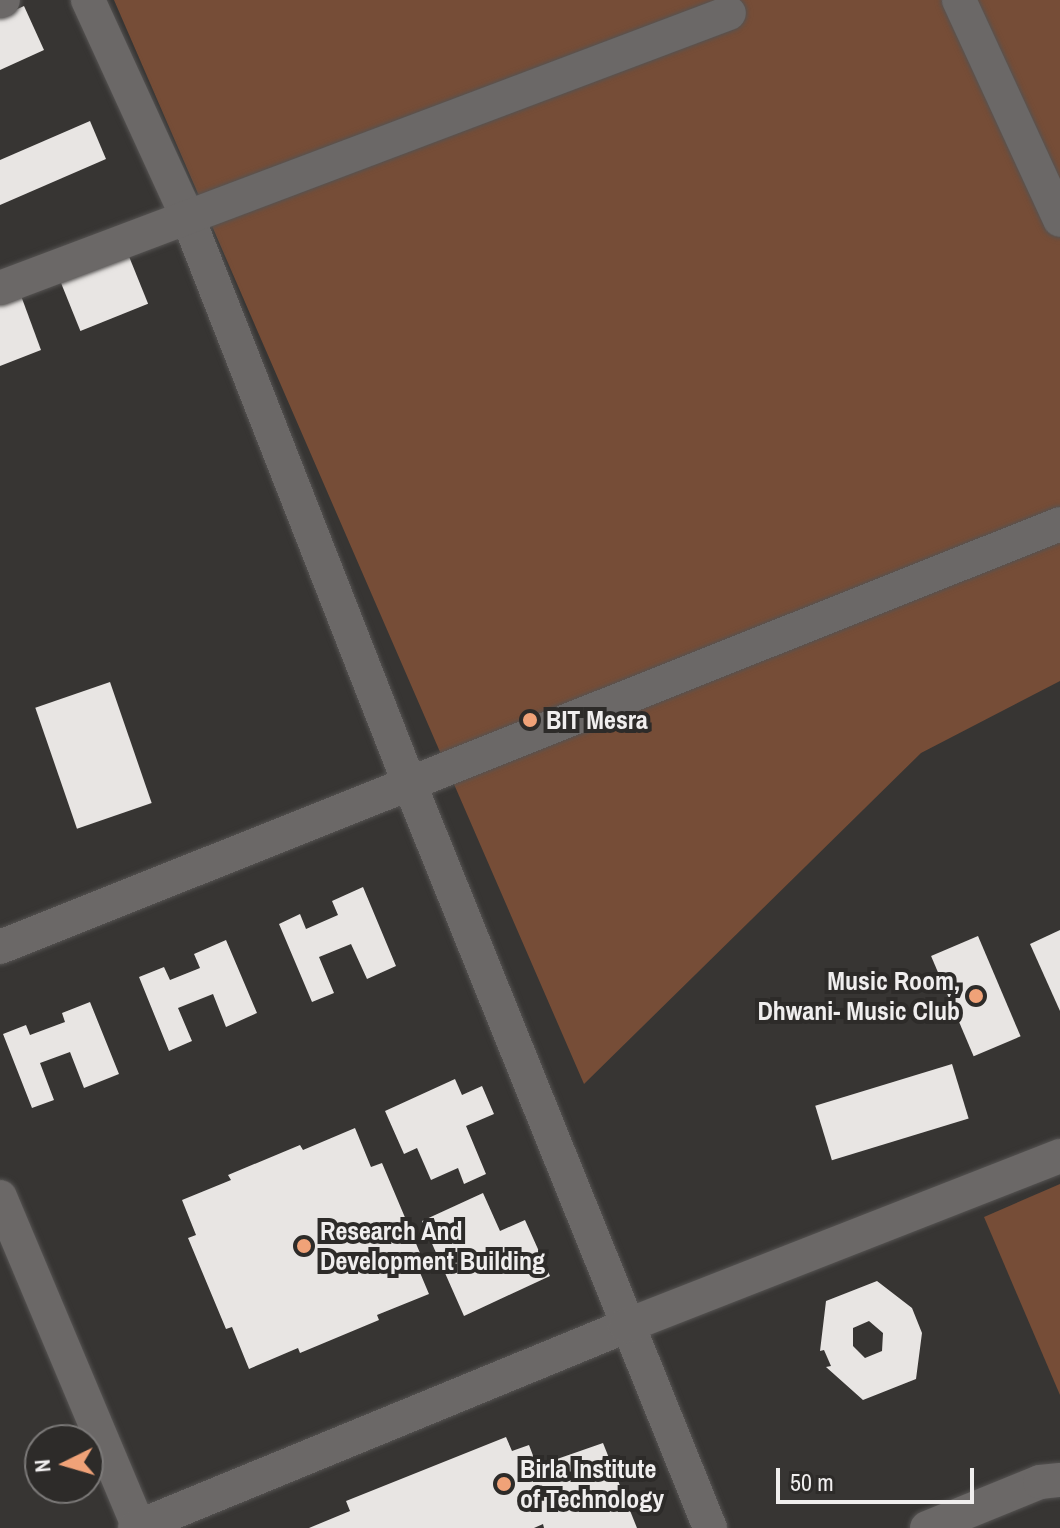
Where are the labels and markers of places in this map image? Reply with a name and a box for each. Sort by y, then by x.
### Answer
place label: BIT Mesra [546,704,648,736]
marker: BIT Mesra [521,711,539,729]
place label: Music Room, Dhwani- Music Club [757,965,960,1026]
marker: Music Room, Dhwani- Music Club [967,987,985,1005]
place label: Research And Development Building [320,1215,545,1276]
marker: Research And Development Building [295,1237,313,1255]
place label: Birla Institute of Technology [520,1453,664,1514]
marker: Birla Institute of Technology [495,1475,513,1493]

